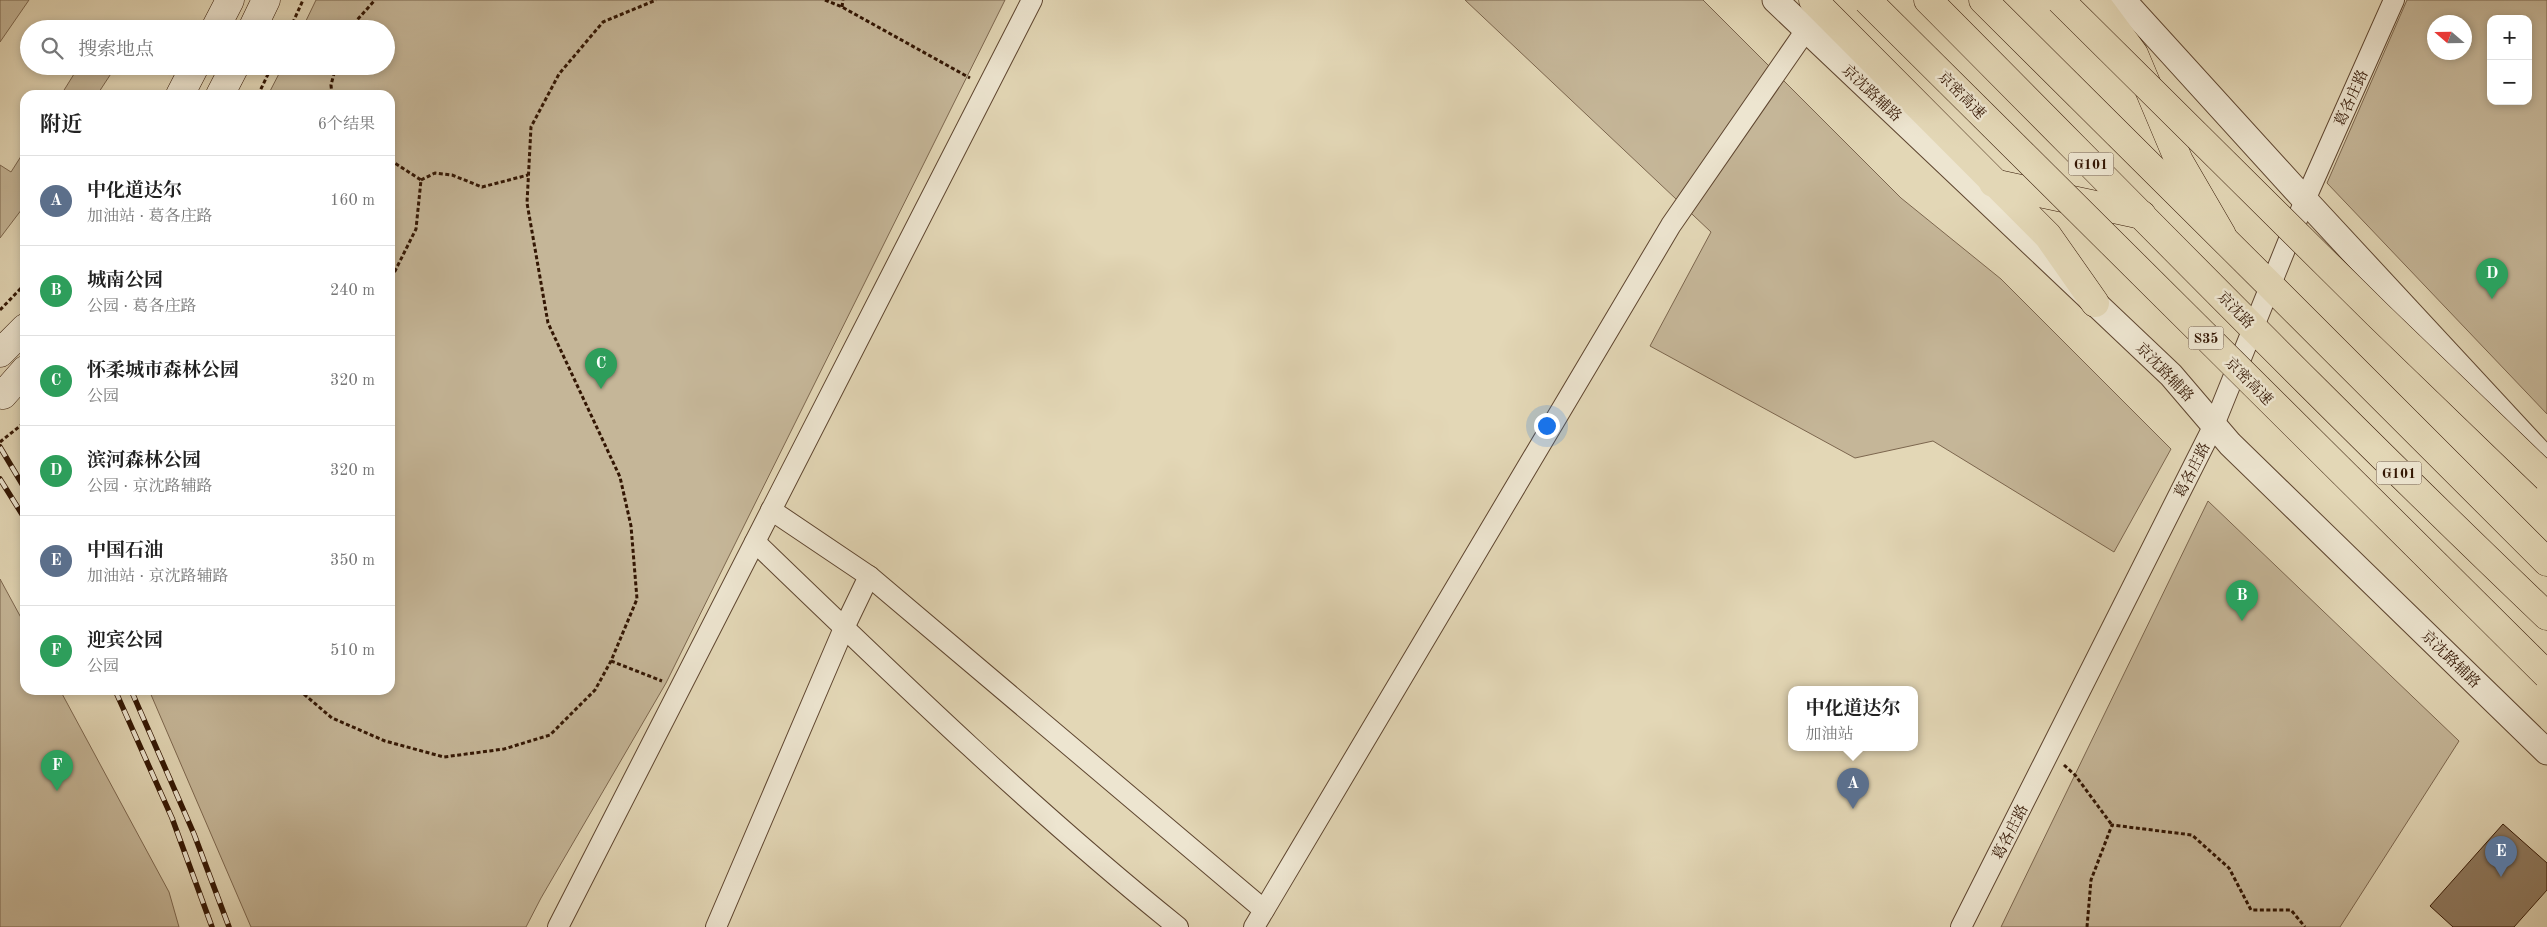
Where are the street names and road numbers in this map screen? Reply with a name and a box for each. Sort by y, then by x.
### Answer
street label: 京沈路辅路 [1838,62,1905,125]
street label: 葛各庄路 [2331,67,2371,129]
street label: 京密高速 [1934,68,1989,123]
road number: G101 [2068,152,2114,175]
street label: 京沈路 [2214,288,2257,332]
road number: S35 [2188,326,2224,349]
street label: 京沈路辅路 [2132,339,2197,405]
street label: 京密高速 [2221,354,2276,409]
street label: 葛各庄路 [2171,440,2214,501]
road number: G101 [2376,462,2422,484]
street label: 京沈路辅路 [2418,627,2484,692]
street label: 葛各庄路 [1989,802,2032,863]

